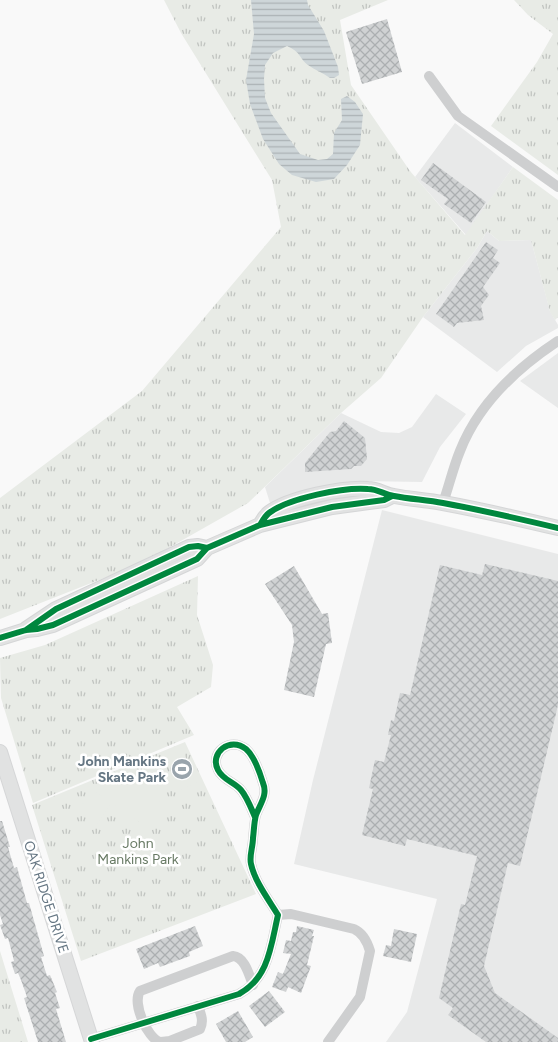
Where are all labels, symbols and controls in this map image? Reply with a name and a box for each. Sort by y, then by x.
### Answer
place label: John Mankins Skate Park [78,753,166,786]
sports icon: John Mankins Skate Park [170,757,194,781]
park label: John Mankins Park [97,835,179,868]
street label: OAK RIDGE DRIVE [20,839,72,955]

